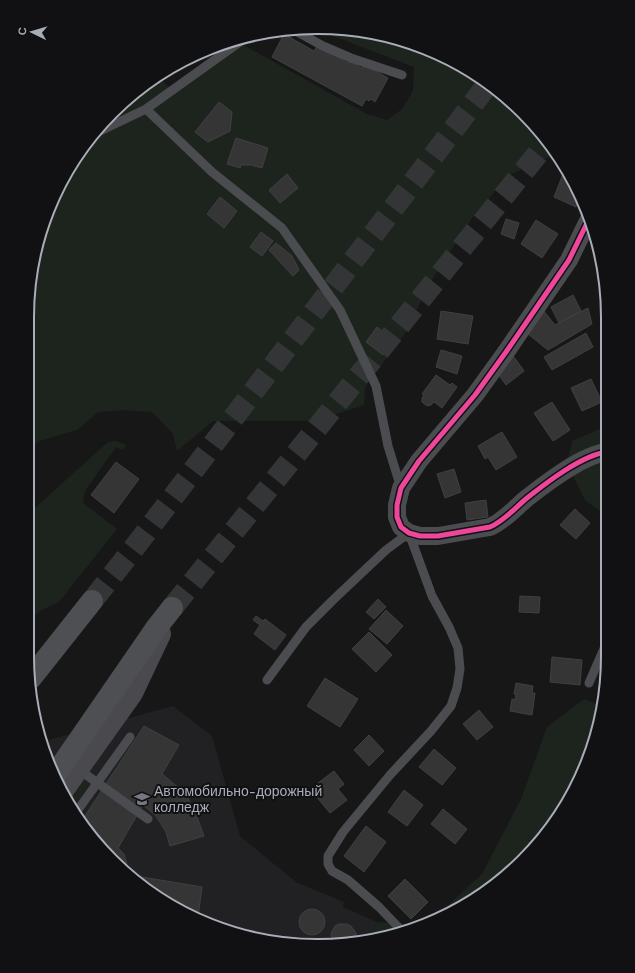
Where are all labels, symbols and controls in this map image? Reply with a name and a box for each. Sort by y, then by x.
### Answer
north arrow [12,12,52,52]
text: С [16,27,29,36]
place label: Автомобильно-дорожный колледж [154,783,322,815]
school or university icon: Автомобильно-дорожный колледж [133,790,151,808]

